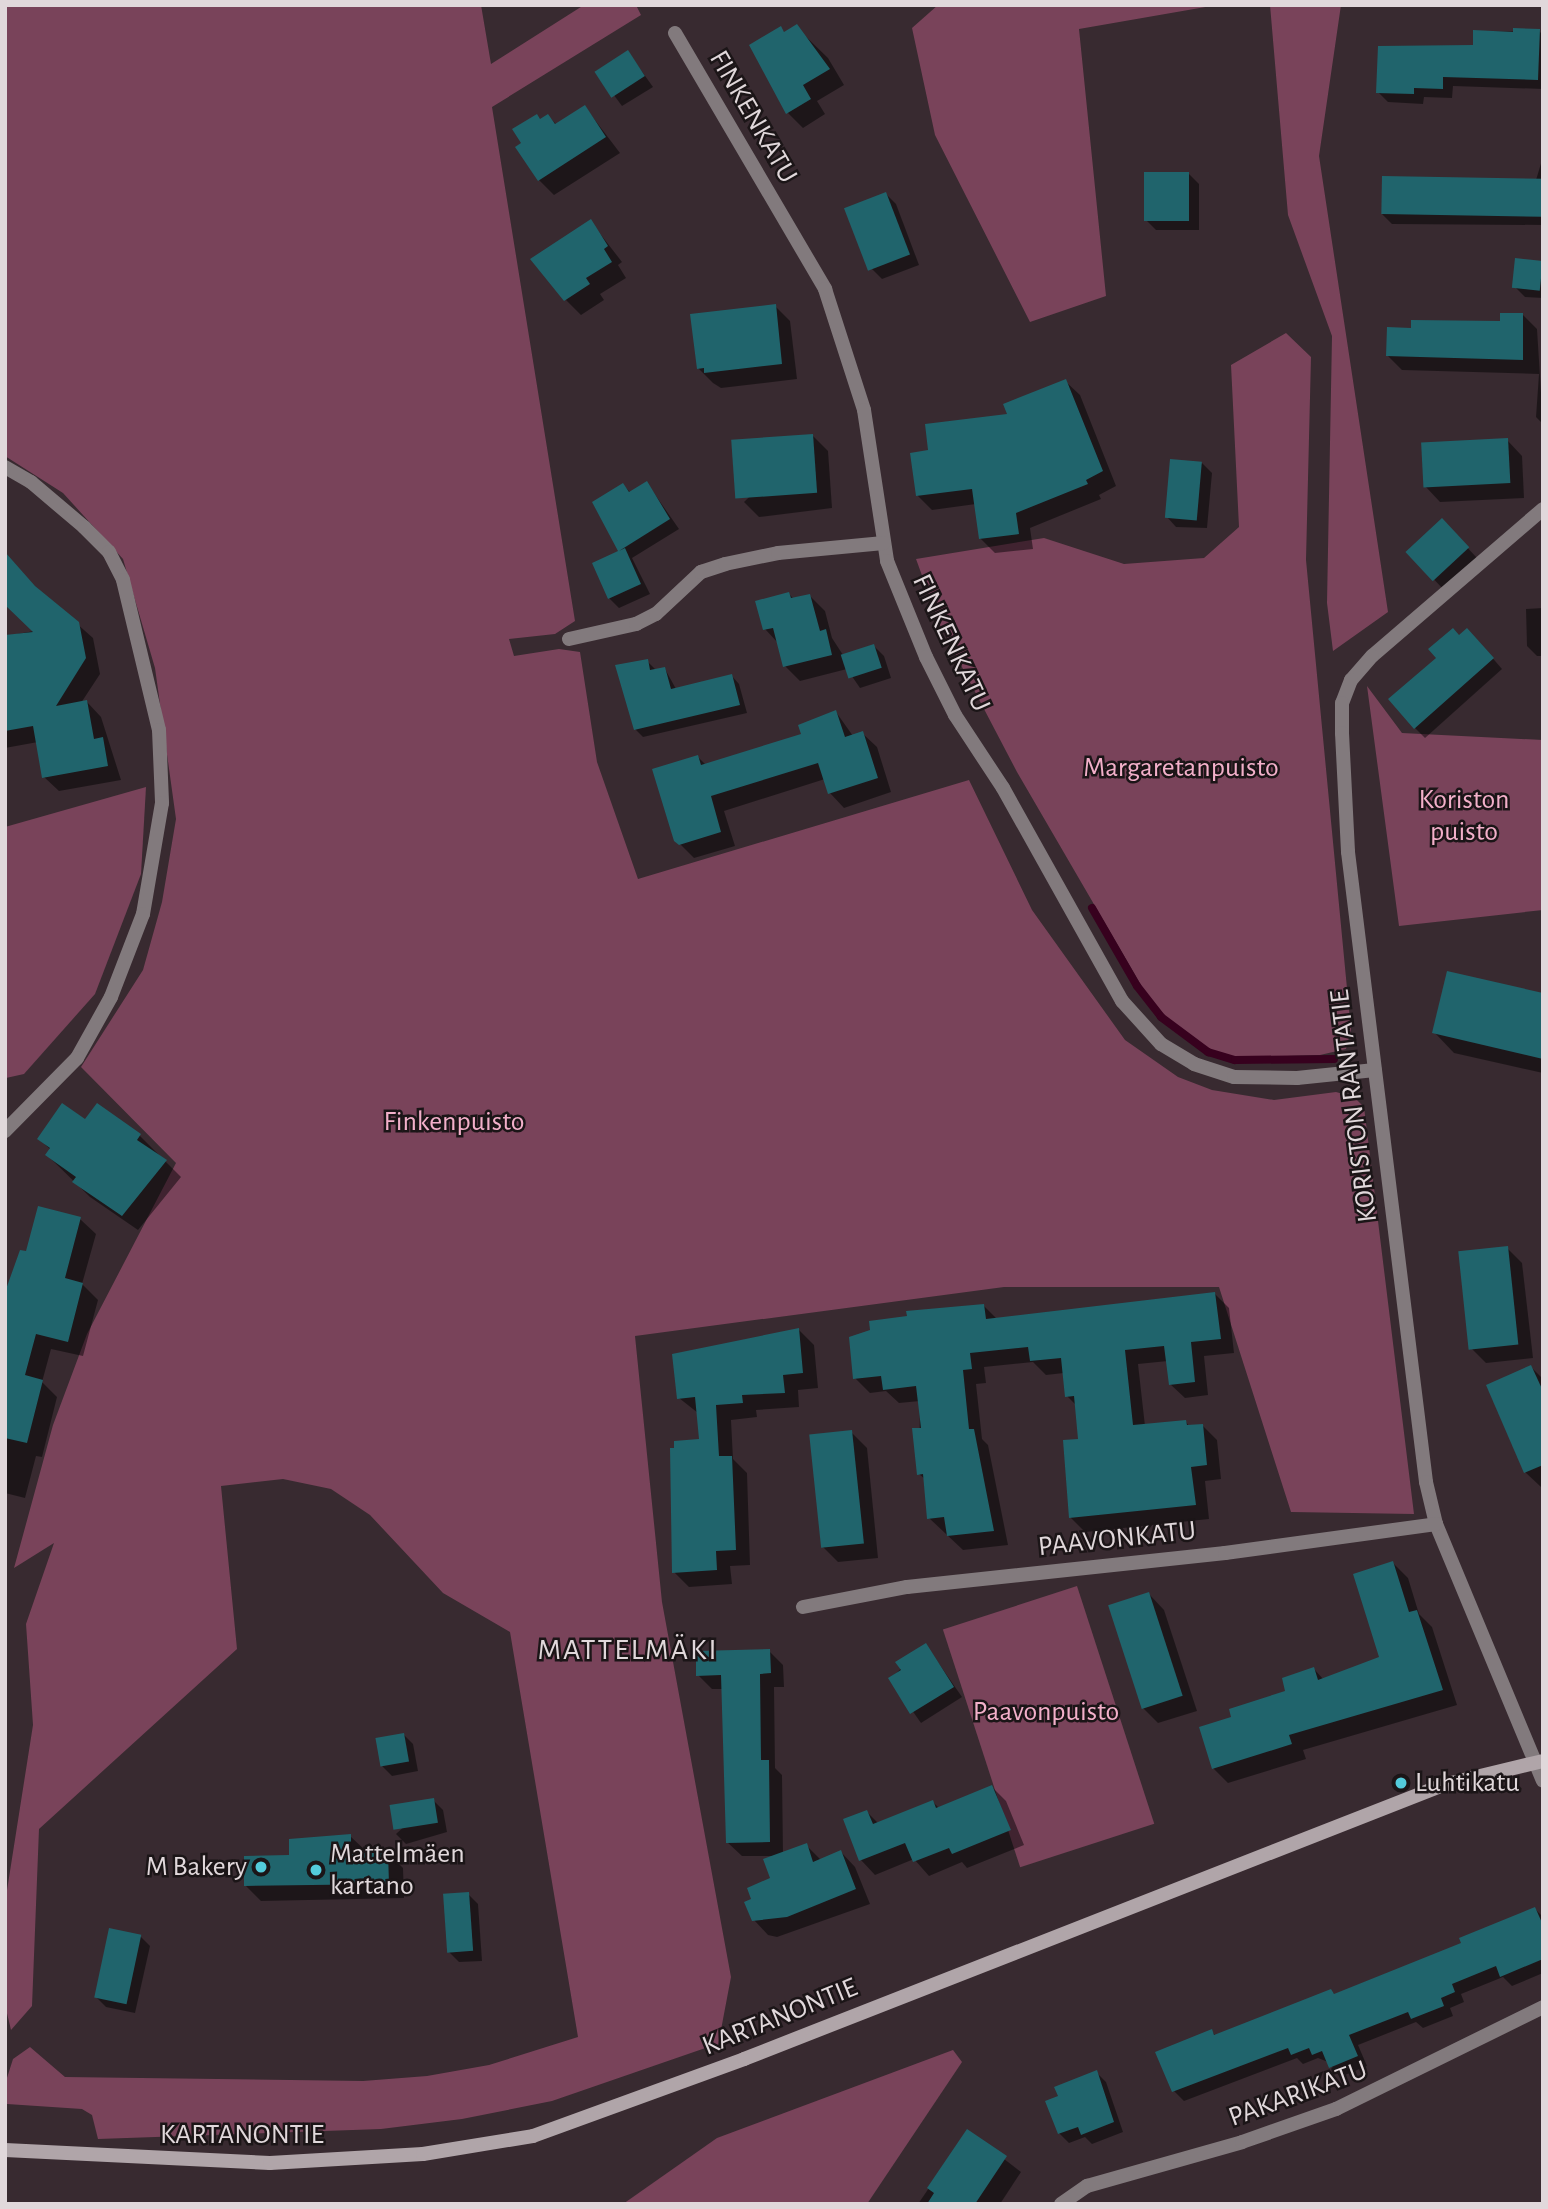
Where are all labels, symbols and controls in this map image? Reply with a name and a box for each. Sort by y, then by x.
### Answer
street label: FINKENKATU [701,45,805,189]
street label: FINKENKATU [905,569,997,717]
park label: Margaretanpuisto [1083,751,1279,785]
park label: Koriston puisto [1419,783,1509,849]
street label: KORISTON RANTATIE [1323,988,1385,1224]
park label: Finkenpuisto [383,1105,525,1139]
street label: PAAVONKATU [1037,1514,1197,1564]
district label: MATTELMÄKI [539,1632,717,1668]
park label: Paavonpuisto [973,1695,1119,1729]
place label: Luhtikatu [1415,1766,1520,1800]
marker: Luhtikatu [1393,1775,1409,1791]
place label: Mattelmäen kartano [330,1837,465,1903]
place label: M Bakery [146,1850,247,1884]
marker: M Bakery [253,1859,269,1875]
marker: Mattelmäen kartano [308,1862,324,1878]
street label: KARTANONTIE [698,1971,862,2063]
street label: PAKARIKATU [1224,2053,1372,2135]
street label: KARTANONTIE [160,2118,324,2152]

